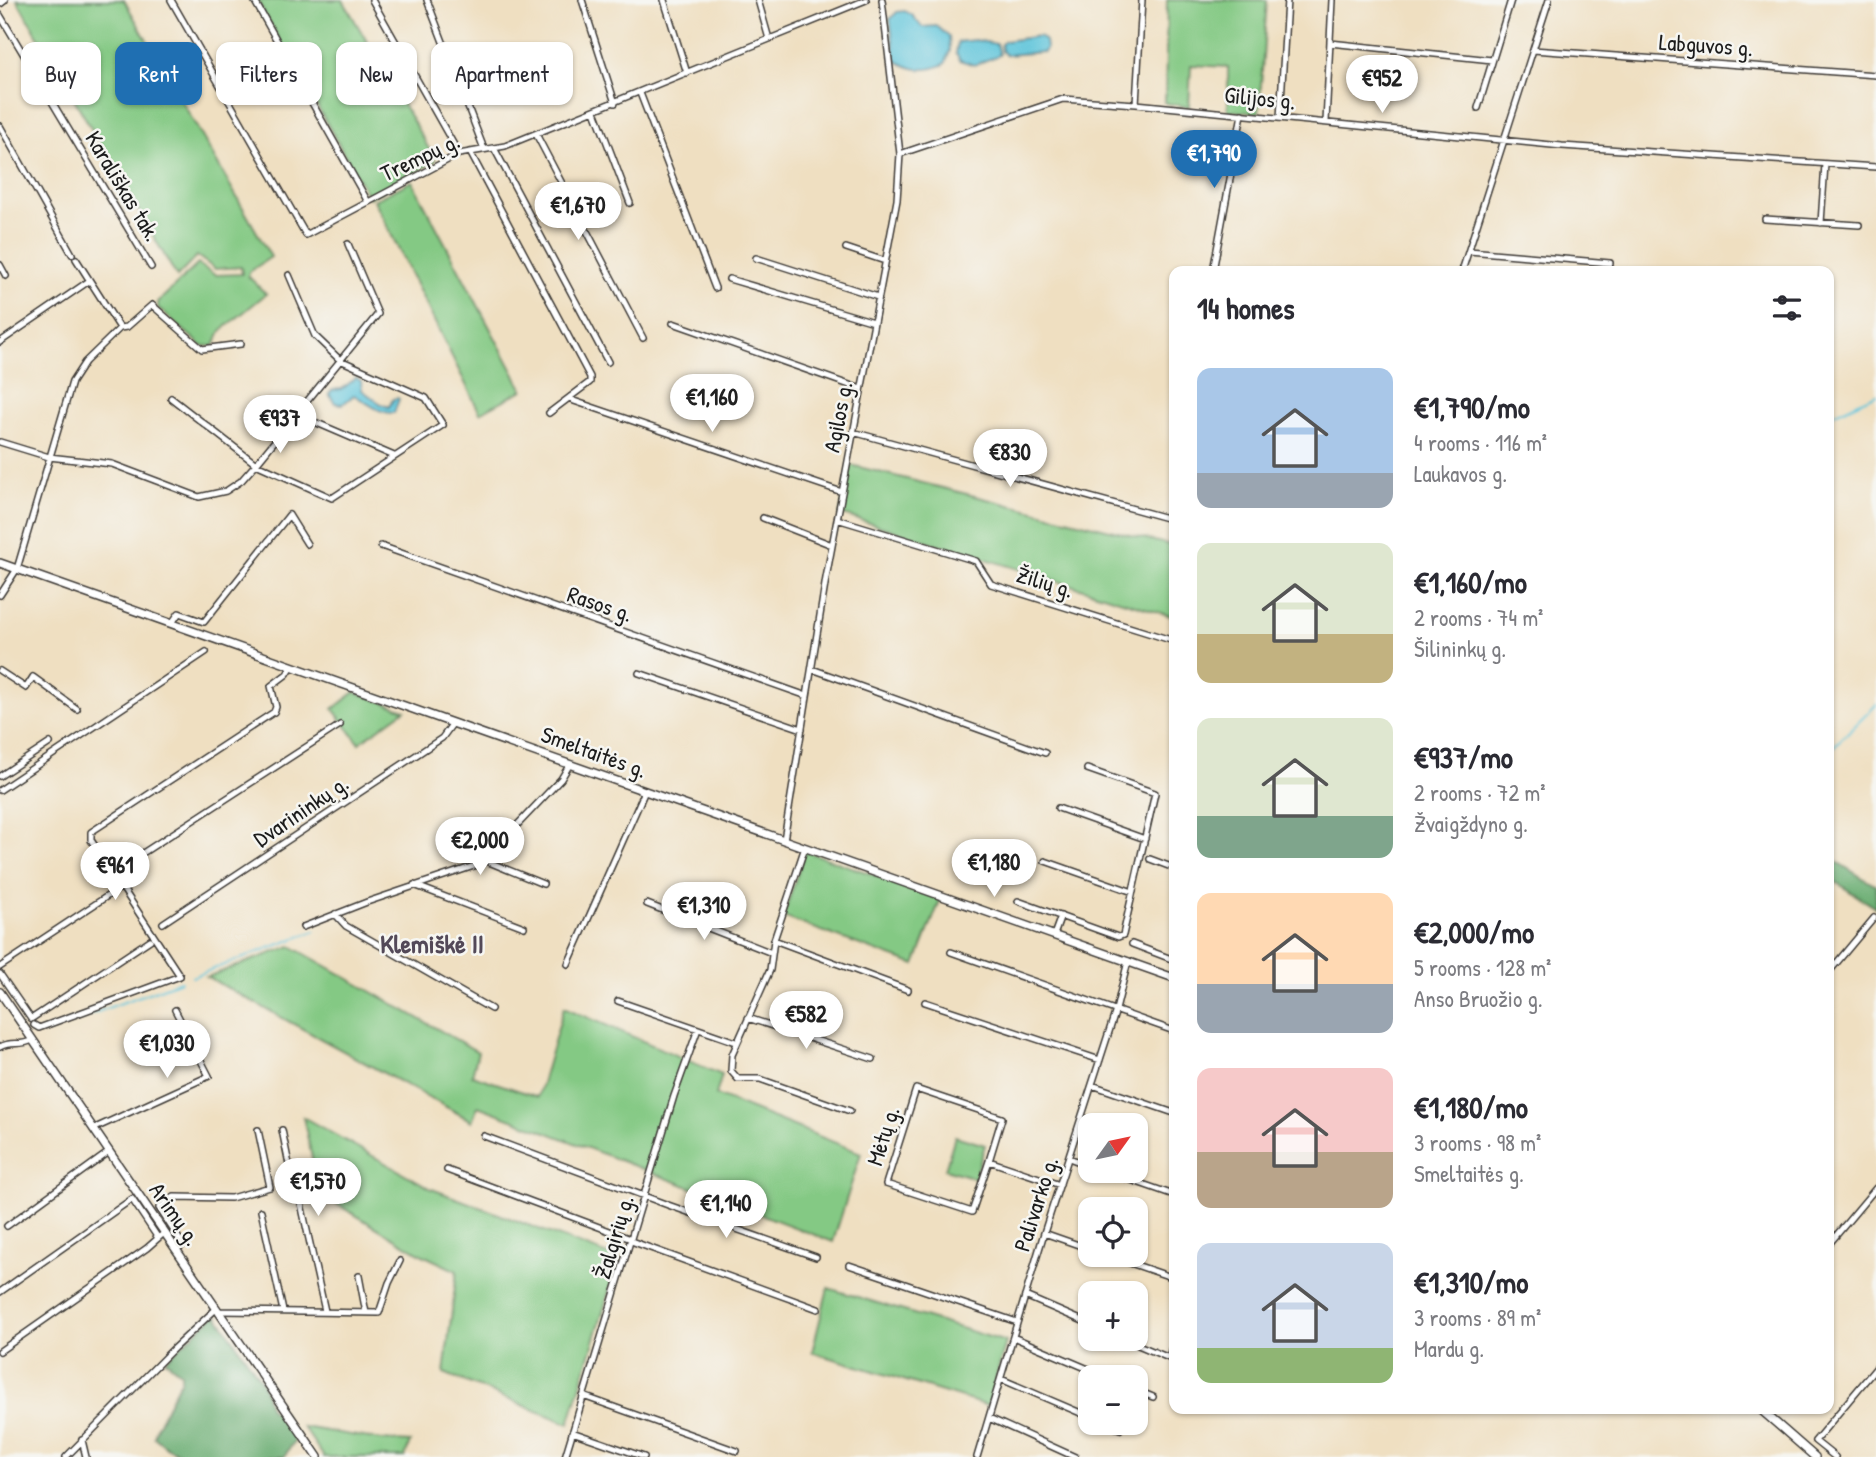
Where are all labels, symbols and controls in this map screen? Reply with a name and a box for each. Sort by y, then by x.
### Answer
street label: Labguvos g. [1658,26,1754,63]
chip: Buy [21,42,101,105]
chip: Rent [115,42,202,105]
chip: Filters [216,42,322,105]
chip: New [336,42,417,105]
chip: Apartment [431,42,573,105]
pin: €952 [1341,55,1423,115]
text: €952 [1362,62,1402,93]
street label: Gilijos g. [1223,78,1297,117]
street label: Karališkas tak. [78,125,168,247]
street label: Trempų g. [375,125,464,188]
pin: €1,790 [1157,130,1271,190]
text: €1,790 [1187,137,1241,168]
pin: €1,670 [521,182,635,242]
text: €1,670 [551,189,605,220]
text: 14 homes [1197,288,1295,328]
icon: filters [1768,289,1806,327]
pin: €1,160 [655,374,769,434]
street label: Agilos g. [815,379,860,455]
text: €1,160 [686,381,738,412]
text: €1,790/mo [1414,387,1530,427]
pin: €937 [239,396,321,455]
icon: home [1253,396,1337,480]
text: €937 [259,402,301,433]
text: 4 rooms · 116 m² [1414,427,1547,458]
pin: €830 [969,430,1051,489]
text: €830 [989,436,1031,467]
text: Laukavos g. [1414,458,1507,489]
street label: Žilių g. [1013,558,1077,605]
text: €1,160/mo [1414,562,1527,602]
icon: home [1253,571,1337,655]
street label: Rasos g. [563,578,637,629]
text: 2 rooms · 74 m² [1414,602,1543,633]
text: Šilininkų g. [1414,633,1506,664]
street label: Smeltaitės g. [537,718,651,785]
text: €937/mo [1414,737,1513,777]
icon: home [1253,746,1337,830]
street label: Dvarininkų g. [247,767,354,854]
text: 2 rooms · 72 m² [1414,777,1546,808]
text: Žvaigždyno g. [1414,808,1528,839]
pin: €2,000 [423,818,537,877]
text: €2,000 [451,824,509,855]
pin: €1,180 [937,839,1051,899]
pin: €961 [74,842,156,902]
text: €1,180 [968,846,1020,877]
text: €961 [96,849,134,880]
pin: €1,310 [647,883,761,942]
text: €1,310 [677,889,731,920]
text: €2,000/mo [1414,912,1534,952]
icon: home [1253,921,1337,1005]
district label: Klemiškė II [380,926,484,961]
text: 5 rooms · 128 m² [1414,952,1551,983]
text: Anso Bruožio g. [1414,983,1543,1014]
pin: €582 [765,992,847,1051]
text: €582 [785,998,827,1029]
pin: €1,030 [110,1020,224,1080]
text: €1,030 [140,1027,194,1058]
text: €1,180/mo [1414,1087,1528,1127]
icon: home [1253,1096,1337,1180]
street label: Mėtų g. [858,1102,907,1169]
north arrow [1078,1113,1148,1183]
map controls [1078,1113,1148,1435]
text: 3 rooms · 98 m² [1414,1127,1541,1158]
street label: Palivarko g. [1006,1153,1065,1255]
pin: €1,570 [261,1158,375,1218]
text: Smeltaitės g. [1414,1158,1524,1189]
text: €1,570 [290,1165,346,1196]
street label: Arimų g. [142,1176,208,1251]
pin: €1,140 [669,1180,783,1240]
text: €1,140 [700,1187,752,1218]
street label: Žalgirių g. [586,1191,641,1282]
button: locate [1078,1197,1148,1267]
text: €1,310/mo [1414,1262,1528,1302]
icon: home [1253,1271,1337,1355]
button: + [1078,1281,1148,1351]
text: 3 rooms · 89 m² [1414,1302,1541,1333]
text: Mardu g. [1414,1333,1484,1364]
button: − [1078,1365,1148,1435]

